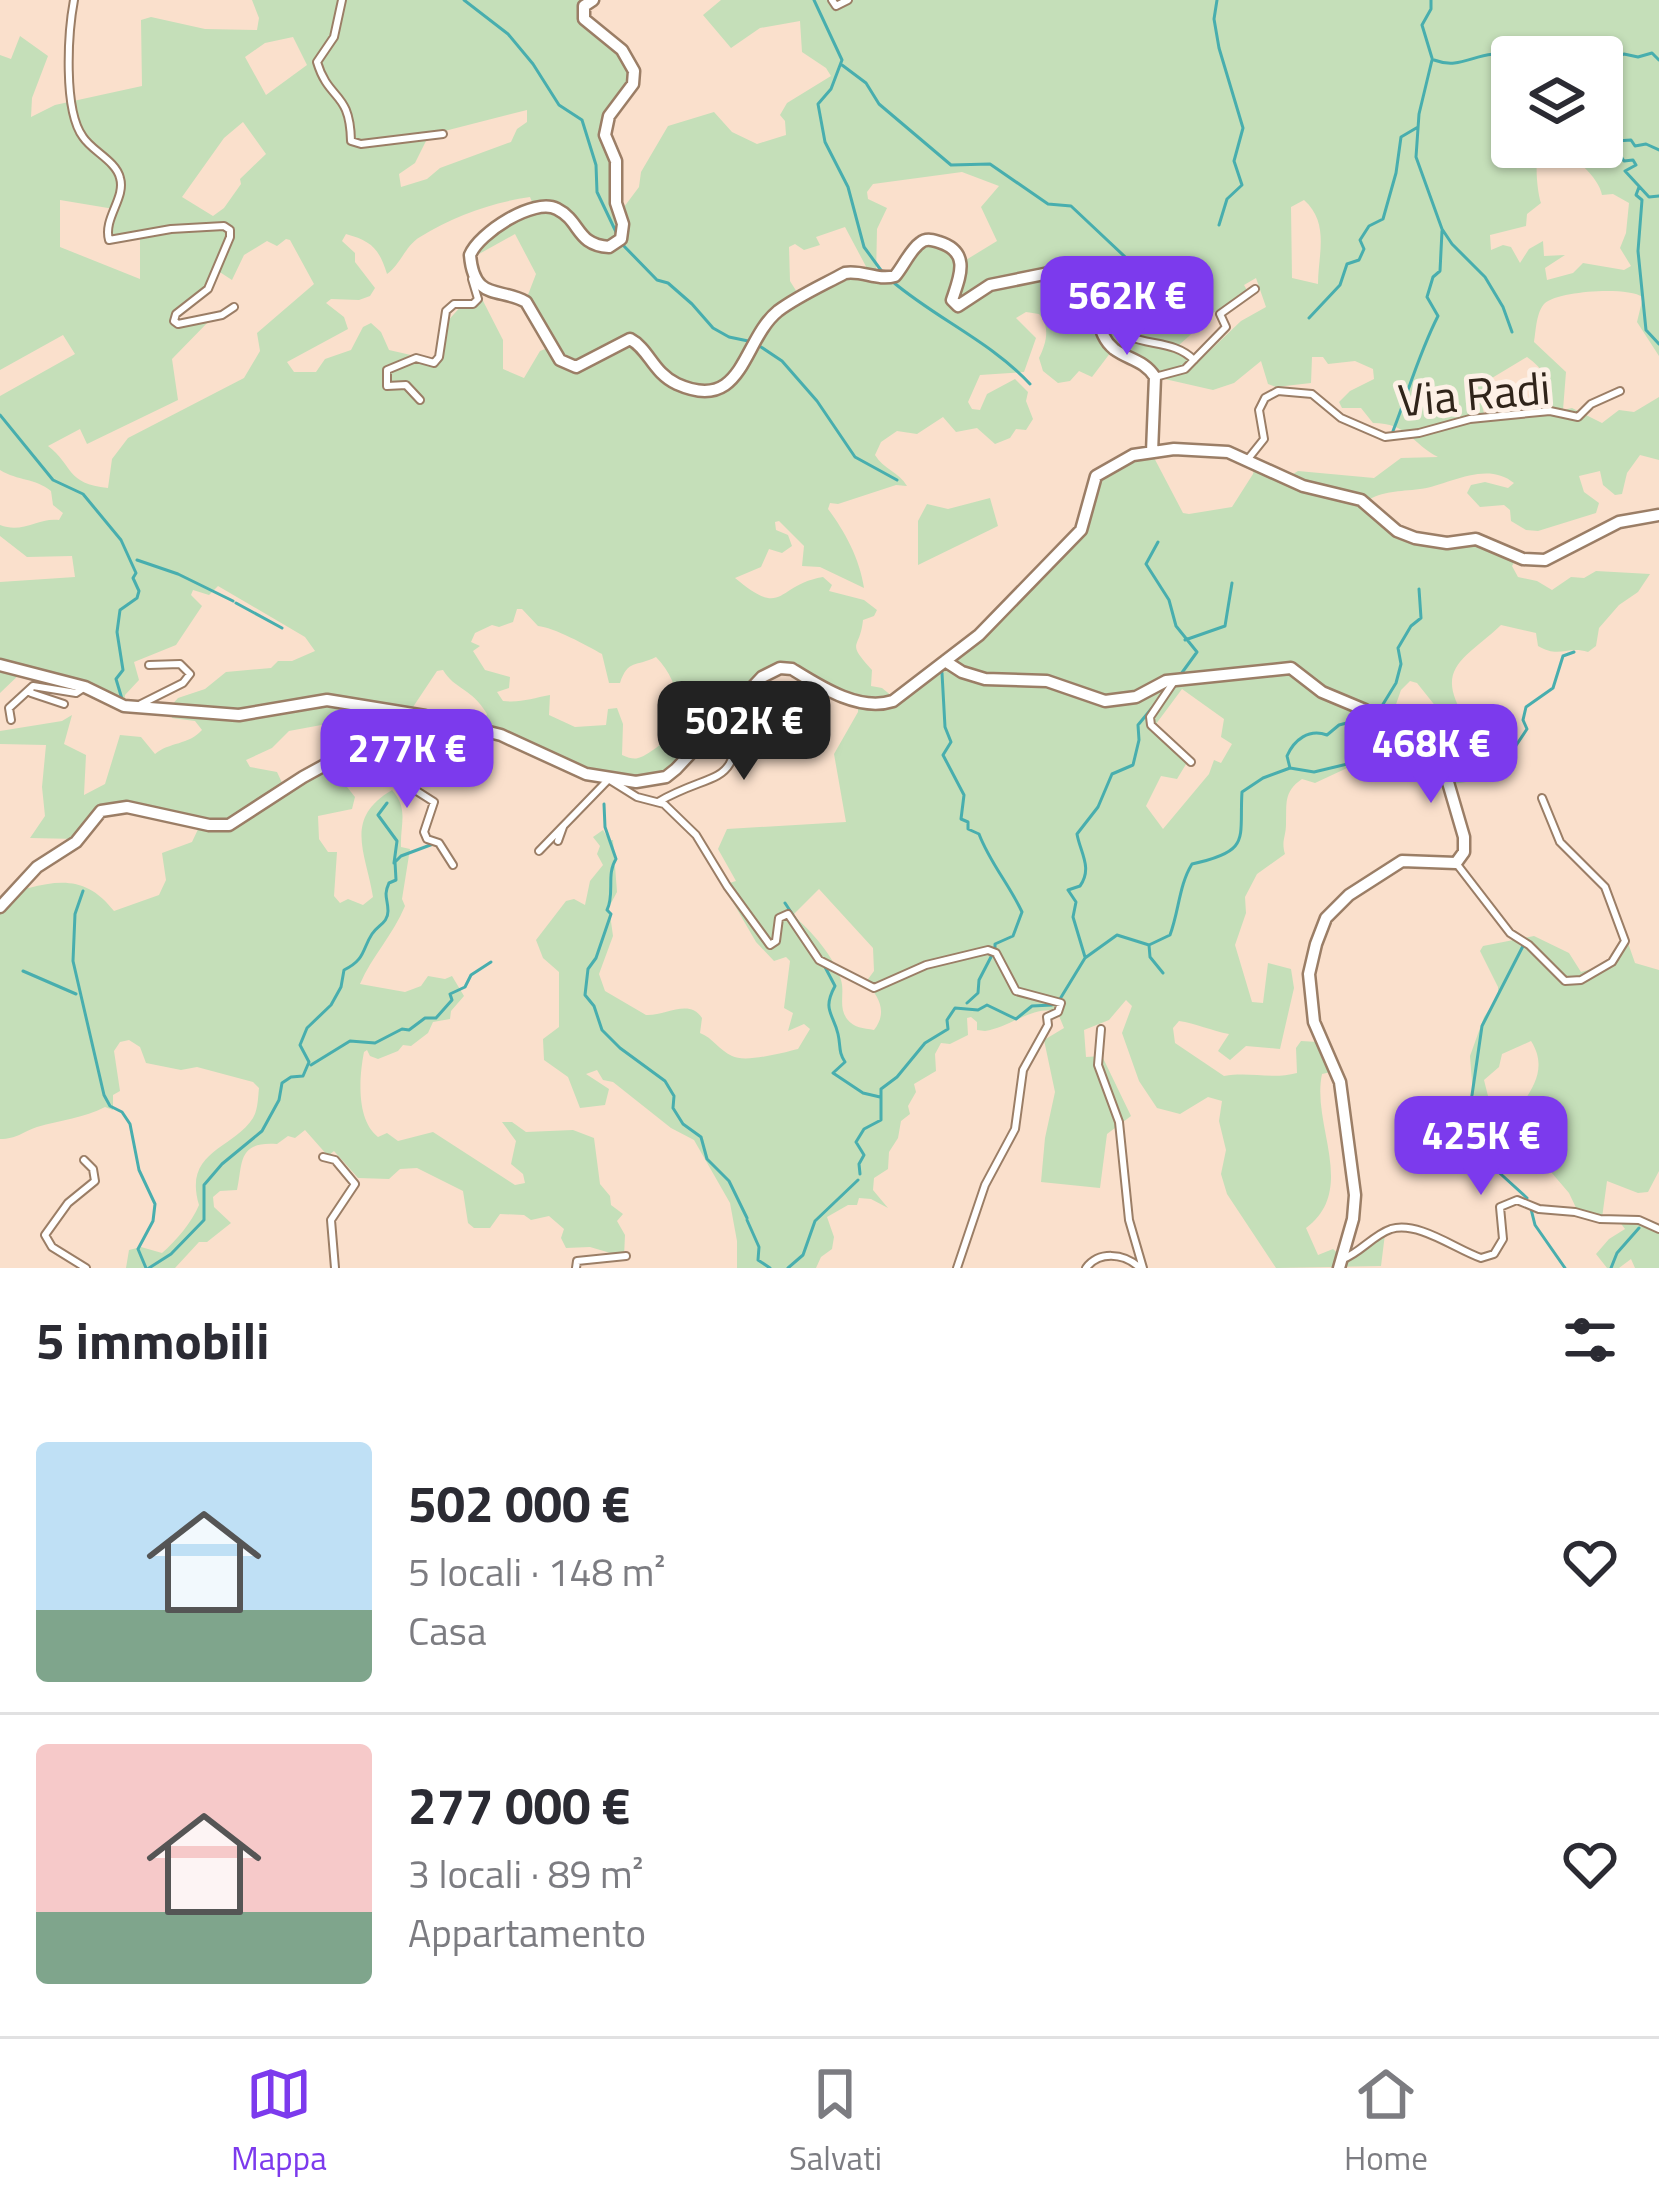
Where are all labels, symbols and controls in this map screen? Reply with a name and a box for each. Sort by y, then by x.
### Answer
map controls [1491,36,1623,168]
button: layers [1491,36,1623,168]
pin: 562K € [1029,256,1225,358]
text: 562K € [1067,265,1187,324]
street label: Via Radi [1395,352,1553,434]
pin: 502K € [646,681,842,783]
text: 502K € [684,690,804,749]
pin: 468K € [1333,704,1529,806]
pin: 277K € [309,709,505,811]
text: 468K € [1371,713,1491,772]
text: 277K € [347,718,467,777]
pin: 425K € [1383,1096,1579,1198]
text: 425K € [1421,1105,1541,1164]
text: 5 immobili [36,1301,269,1379]
icon: filters [1557,1307,1623,1373]
text: 502 000 € [408,1464,630,1542]
icon: home [132,1490,276,1634]
icon: heart [1557,1529,1623,1595]
text: 5 locali · 148 m² [408,1542,665,1601]
text: Casa [408,1601,486,1660]
text: 277 000 € [408,1766,630,1844]
icon: home [132,1792,276,1936]
icon: heart [1557,1831,1623,1897]
text: 3 locali · 89 m² [408,1844,644,1903]
text: Appartamento [408,1903,646,1962]
tab: Mappa [231,2061,327,2183]
tab: Salvati [789,2061,882,2183]
tab: Home [1344,2061,1428,2183]

